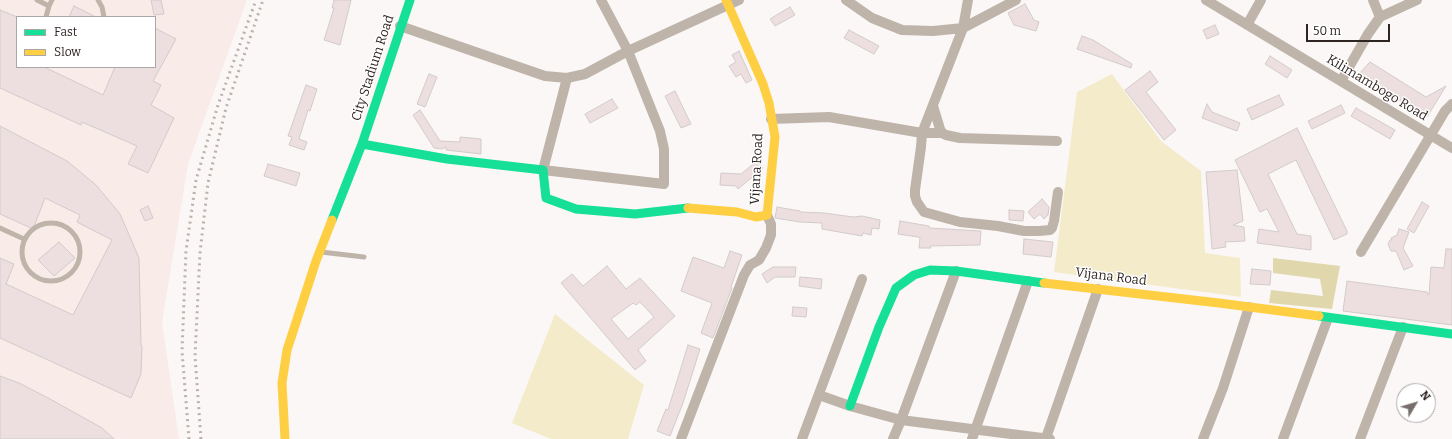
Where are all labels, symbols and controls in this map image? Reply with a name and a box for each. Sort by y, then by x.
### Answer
street label: City Stadium Road [349,13,397,123]
legend [16,16,156,68]
scale bar [1308,16,1392,42]
text: 50 m [1313,24,1341,38]
text: Fast [54,25,77,39]
text: Slow [54,45,81,59]
street label: Kilimambogo Road [1324,52,1430,124]
street label: Vijana Road [747,133,767,205]
street label: Vijana Road [1075,265,1147,289]
north arrow [1396,383,1436,423]
text: N [1417,389,1433,403]

